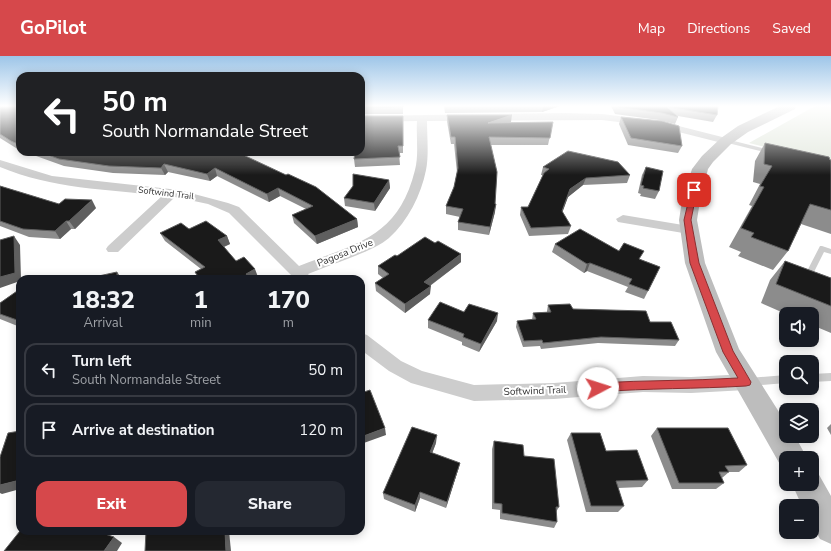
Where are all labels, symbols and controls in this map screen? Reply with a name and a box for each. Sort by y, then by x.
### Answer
text: GoPilot [20,15,86,41]
text: Map [638,19,665,38]
text: Directions [687,19,750,38]
text: Saved [772,19,811,38]
text: 50 m [102,83,168,121]
icon: left [36,88,88,140]
text: South Normandale Street [102,119,308,143]
pin [677,173,711,207]
icon: arrive [683,179,705,201]
street label: Softwind Trail [137,184,195,202]
street label: Pagosa Drive [315,235,375,271]
text: 18:32 [71,284,135,316]
text: 1 [194,284,208,316]
text: 170 [267,284,310,316]
map controls [779,307,819,539]
button: sound [779,307,819,347]
text: Arrival [83,314,123,332]
text: min [190,314,212,332]
text: m [283,314,294,332]
text: Turn left [72,351,131,371]
button: search [779,355,819,395]
icon: left [38,359,60,381]
text: 50 m [308,360,343,380]
position arrow [577,367,619,409]
text: South Normandale Street [72,371,221,389]
street label: Softwind Trail [504,383,567,399]
button: layers [779,403,819,443]
icon: arrive [38,419,60,441]
text: Arrive at destination [72,420,215,440]
text: 120 m [299,420,343,440]
button: + [779,451,819,491]
button: Exit [36,481,187,527]
button: Share [195,481,345,527]
button: − [779,499,819,539]

